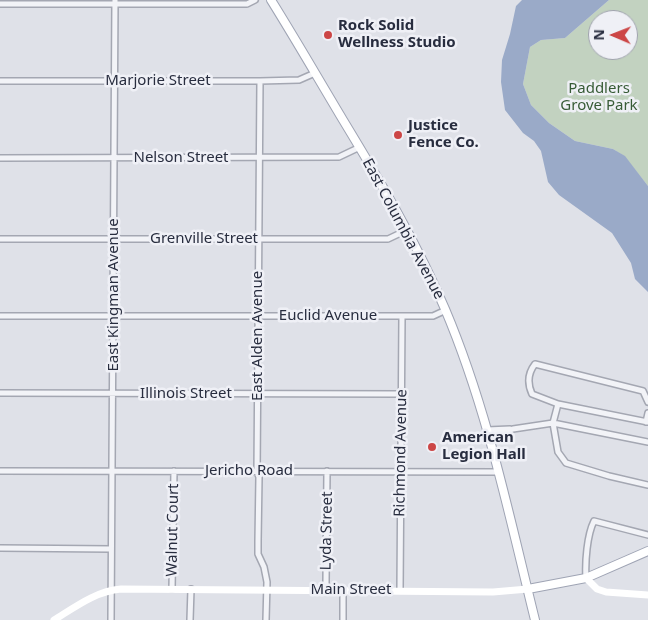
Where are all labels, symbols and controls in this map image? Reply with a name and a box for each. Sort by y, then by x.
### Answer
north arrow [588,10,638,60]
place label: Rock Solid Wellness Studio [338,17,456,52]
marker: Rock Solid Wellness Studio [322,29,334,41]
text: N [589,29,608,41]
street label: Marjorie Street [105,72,211,90]
park label: Paddlers Grove Park [560,80,638,115]
place label: Justice Fence Co. [408,117,479,152]
marker: Justice Fence Co. [392,129,404,141]
street label: Nelson Street [133,149,229,167]
street label: East Columbia Avenue [358,155,448,303]
street label: East Kingman Avenue [105,218,123,372]
street label: Grenville Street [150,230,258,248]
street label: East Alden Avenue [249,271,267,401]
street label: Euclid Avenue [279,307,377,325]
street label: Illinois Street [140,385,232,403]
street label: Richmond Avenue [391,389,411,517]
place label: American Legion Hall [442,429,526,464]
marker: American Legion Hall [426,441,438,453]
street label: Jericho Road [205,462,293,480]
street label: Walnut Court [163,483,183,577]
street label: Lyda Street [317,491,337,571]
street label: Main Street [311,581,391,599]

